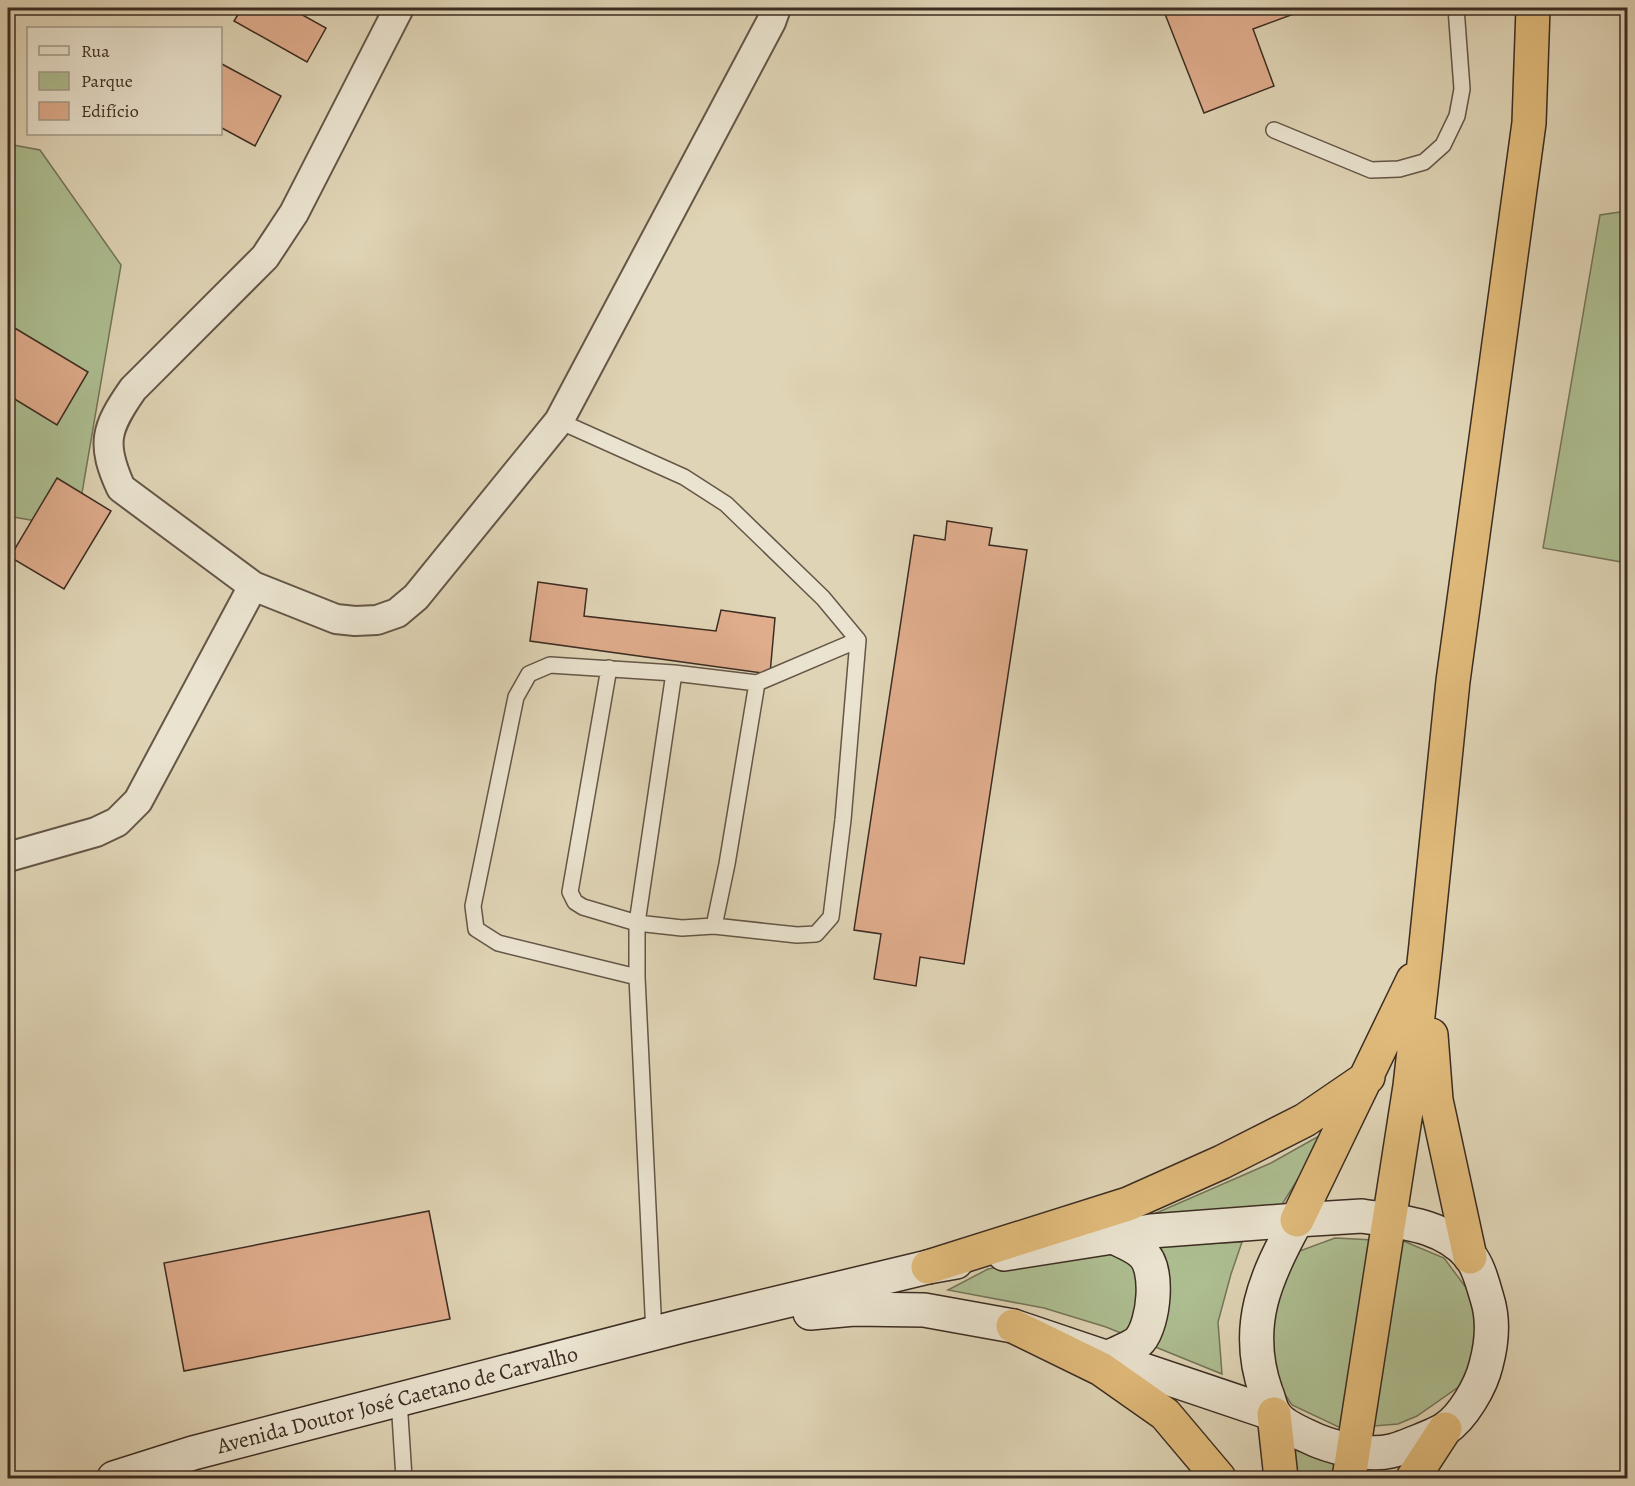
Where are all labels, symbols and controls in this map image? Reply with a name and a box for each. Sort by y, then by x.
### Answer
legend [27,27,222,135]
text: Rua [81,39,110,63]
text: Parque [81,69,133,93]
text: Edifício [81,99,139,123]
street label: Avenida Doutor José Caetano de Carvalho [213,1339,581,1461]

